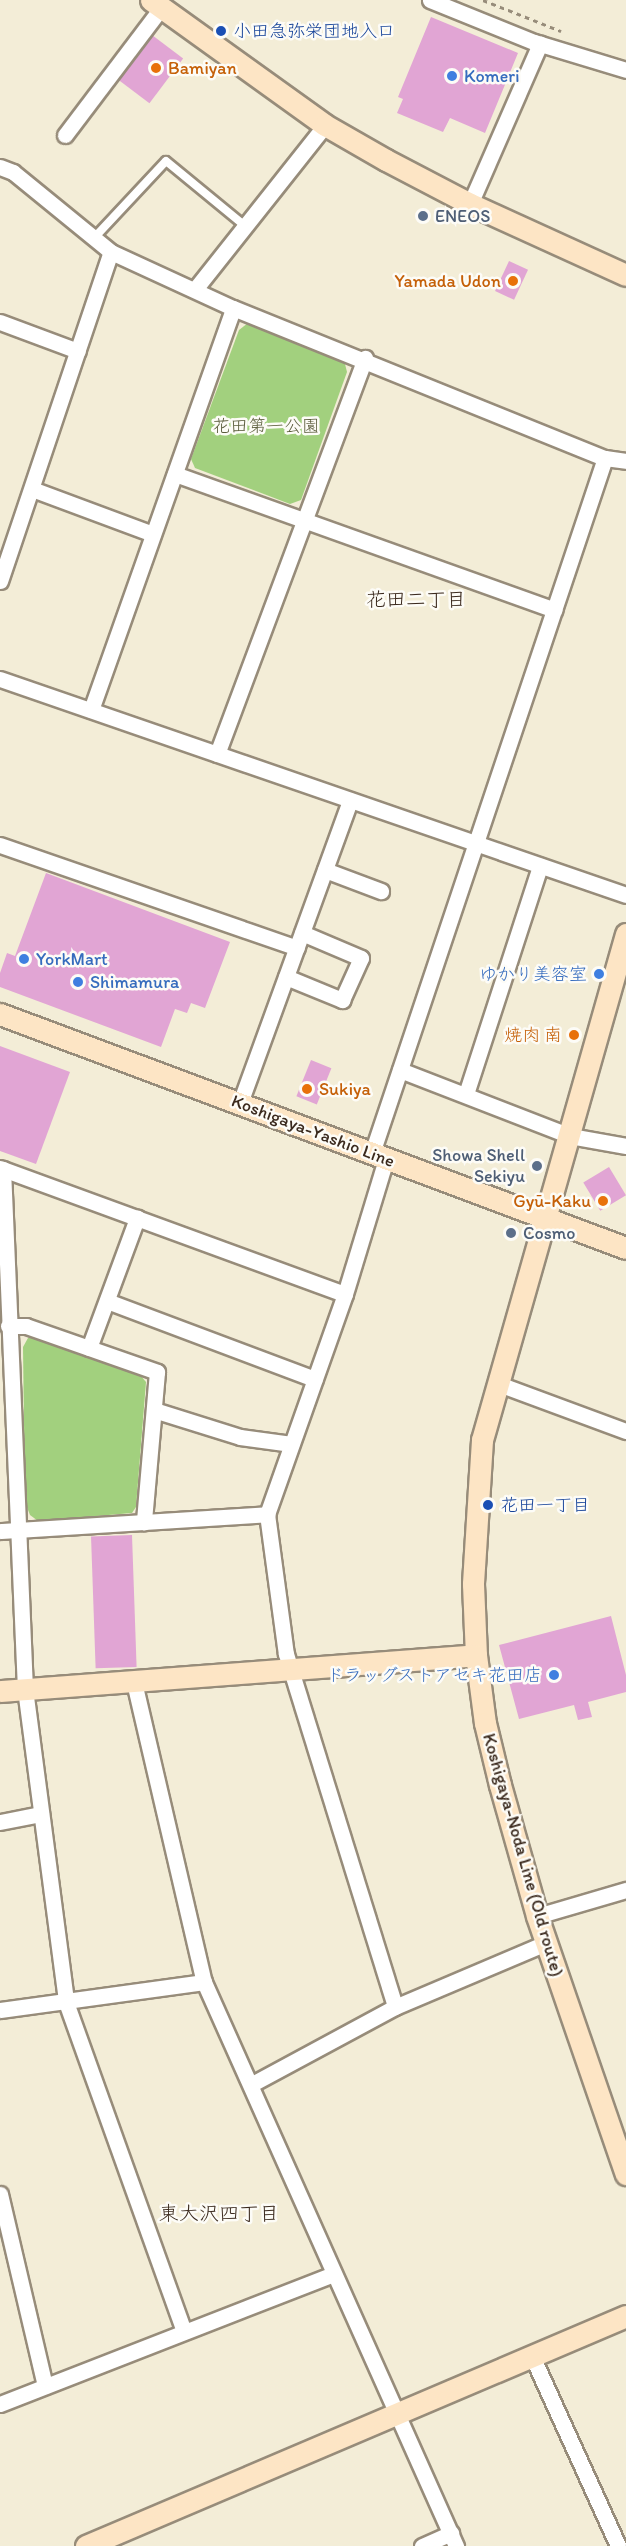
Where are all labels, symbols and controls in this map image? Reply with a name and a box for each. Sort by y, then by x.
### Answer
place label: 小田急弥栄団地入口 [233,20,395,42]
marker: 小田急弥栄団地入口 [214,24,228,38]
place label: Bamiyan [168,57,237,79]
marker: Bamiyan [149,61,163,75]
place label: Komeri [464,65,520,87]
marker: Komeri [445,69,459,83]
place label: ENEOS [435,205,490,227]
marker: ENEOS [416,209,430,223]
place label: Yamada Udon [395,270,501,292]
marker: Yamada Udon [506,274,520,288]
park label: 花田第一公園 [212,415,320,437]
district label: 花田二丁目 [366,587,466,611]
place label: YorkMart [36,948,108,970]
marker: YorkMart [17,952,31,966]
place label: ゆかり美容室 [479,963,587,985]
marker: ゆかり美容室 [592,967,606,981]
place label: Shimamura [90,971,179,993]
marker: Shimamura [71,975,85,989]
place label: 焼肉 南 [504,1024,562,1046]
marker: 焼肉 南 [567,1028,581,1042]
place label: Sukiya [319,1078,371,1100]
marker: Sukiya [300,1082,314,1096]
street label: Koshigaya-Yashio Line [228,1090,398,1172]
place label: Showa Shell Sekiyu [432,1145,525,1188]
marker: Showa Shell Sekiyu [530,1159,544,1173]
place label: Gyū-Kaku [513,1190,591,1212]
marker: Gyū-Kaku [596,1194,610,1208]
place label: Cosmo [523,1222,575,1244]
marker: Cosmo [504,1226,518,1240]
place label: 花田一丁目 [500,1494,590,1516]
marker: 花田一丁目 [481,1498,495,1512]
place label: ドラッグストアセキ花田店 [326,1664,542,1686]
marker: ドラッグストアセキ花田店 [547,1668,561,1682]
street label: Koshigaya-Noda Line (Old route) [478,1731,568,1979]
district label: 東大沢四丁目 [159,2201,279,2225]

